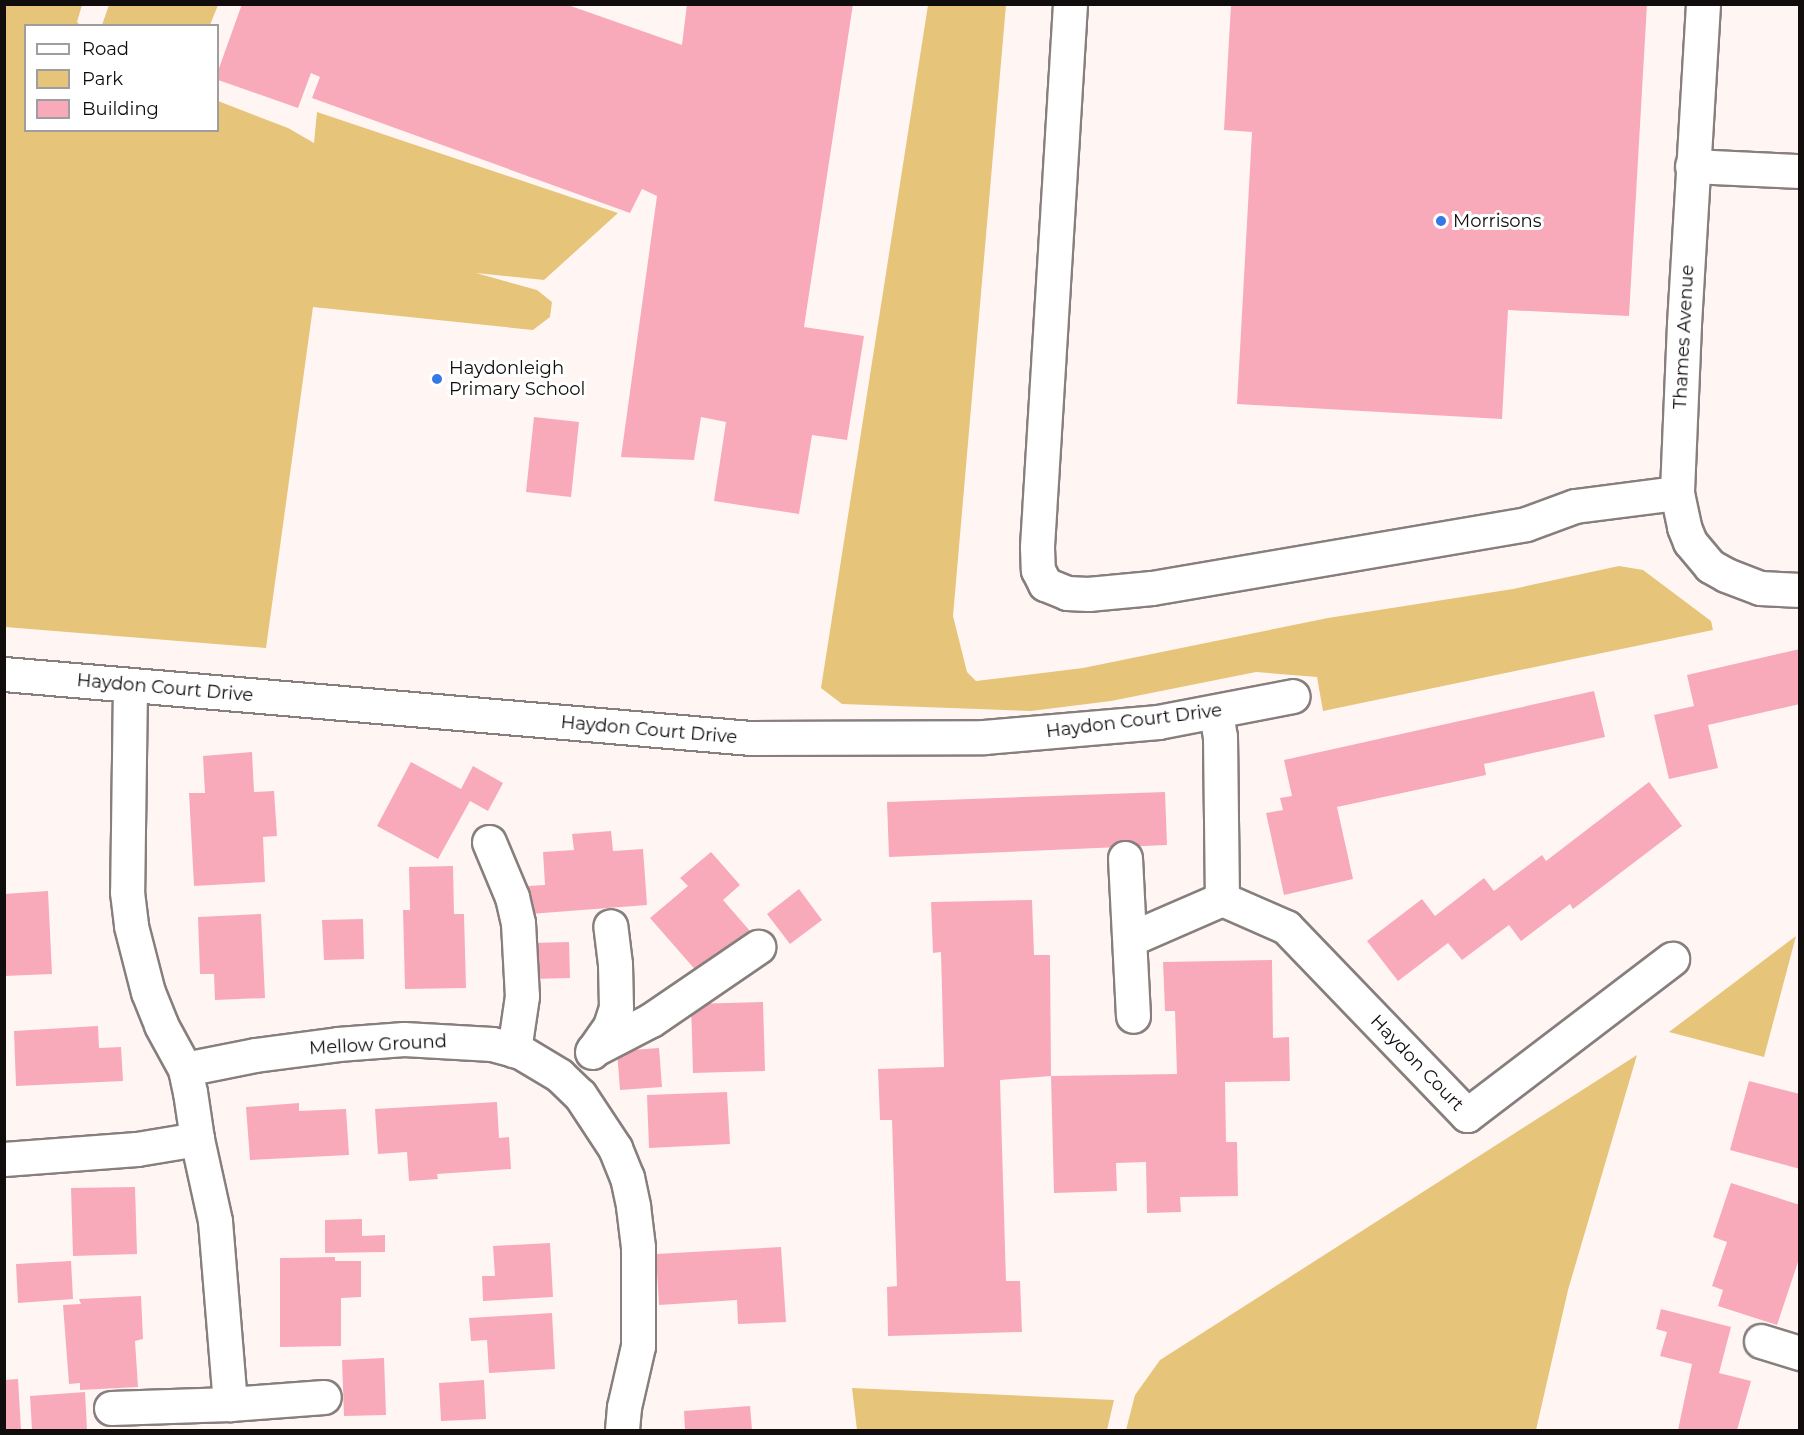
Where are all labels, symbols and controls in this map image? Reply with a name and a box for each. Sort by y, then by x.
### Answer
legend [24,24,219,132]
text: Road [82,38,129,60]
text: Park [82,68,123,90]
text: Building [82,98,159,120]
place label: Morrisons [1453,210,1541,232]
marker: Morrisons [1434,214,1448,228]
street label: Thames Avenue [1669,264,1699,410]
place label: Haydonleigh Primary School [449,358,585,400]
marker: Haydonleigh Primary School [430,372,444,386]
street label: Haydon Court Drive [76,670,254,706]
street label: Haydon Court Drive [1045,699,1223,743]
street label: Haydon Court Drive [560,712,738,748]
street label: Haydon Court [1366,1010,1468,1116]
street label: Mellow Ground [309,1031,447,1059]

